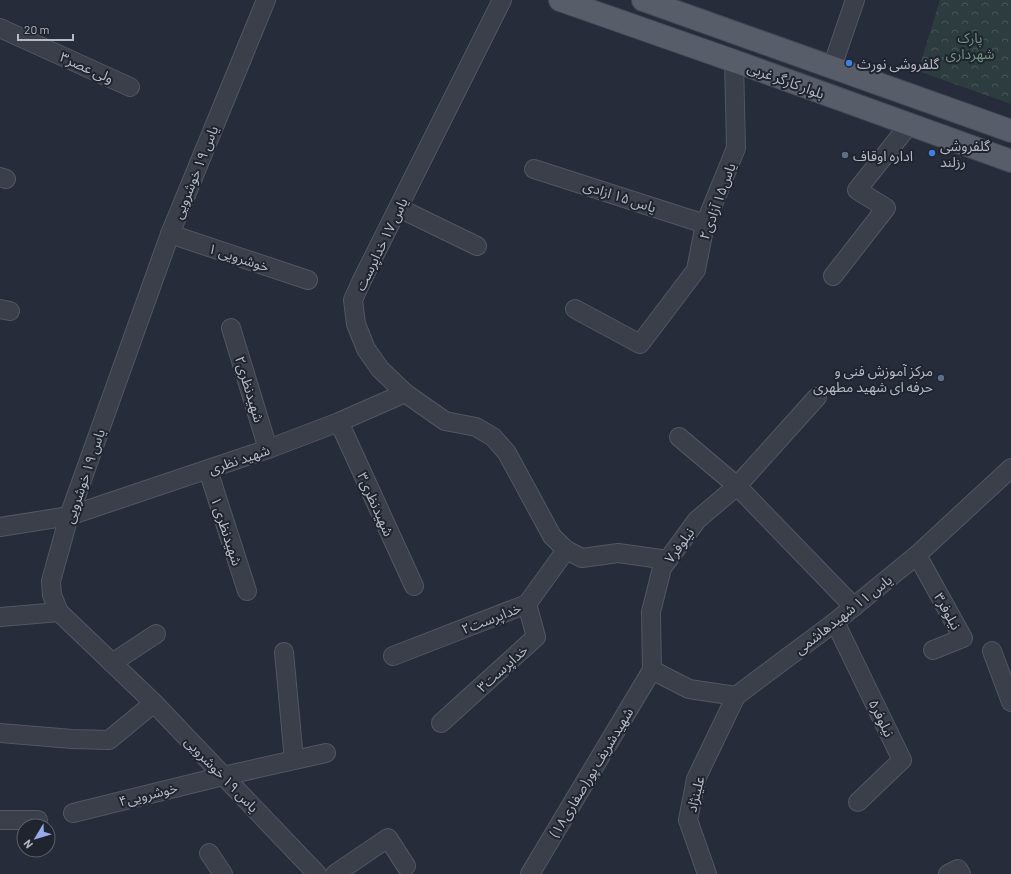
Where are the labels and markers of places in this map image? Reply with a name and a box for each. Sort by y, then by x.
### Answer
place label: گلفروشی نورث [857,55,939,73]
marker: گلفروشی نورث [844,58,854,68]
place label: گلفروشی رزلند [940,137,990,171]
place label: اداره اوقاف [853,147,913,165]
marker: گلفروشی رزلند [927,148,937,158]
marker: اداره اوقاف [840,150,850,160]
place label: مرکز آموزش فنی و حرفه ای شهید مطهری [813,362,933,396]
marker: مرکز آموزش فنی و حرفه ای شهید مطهری [936,373,946,383]

